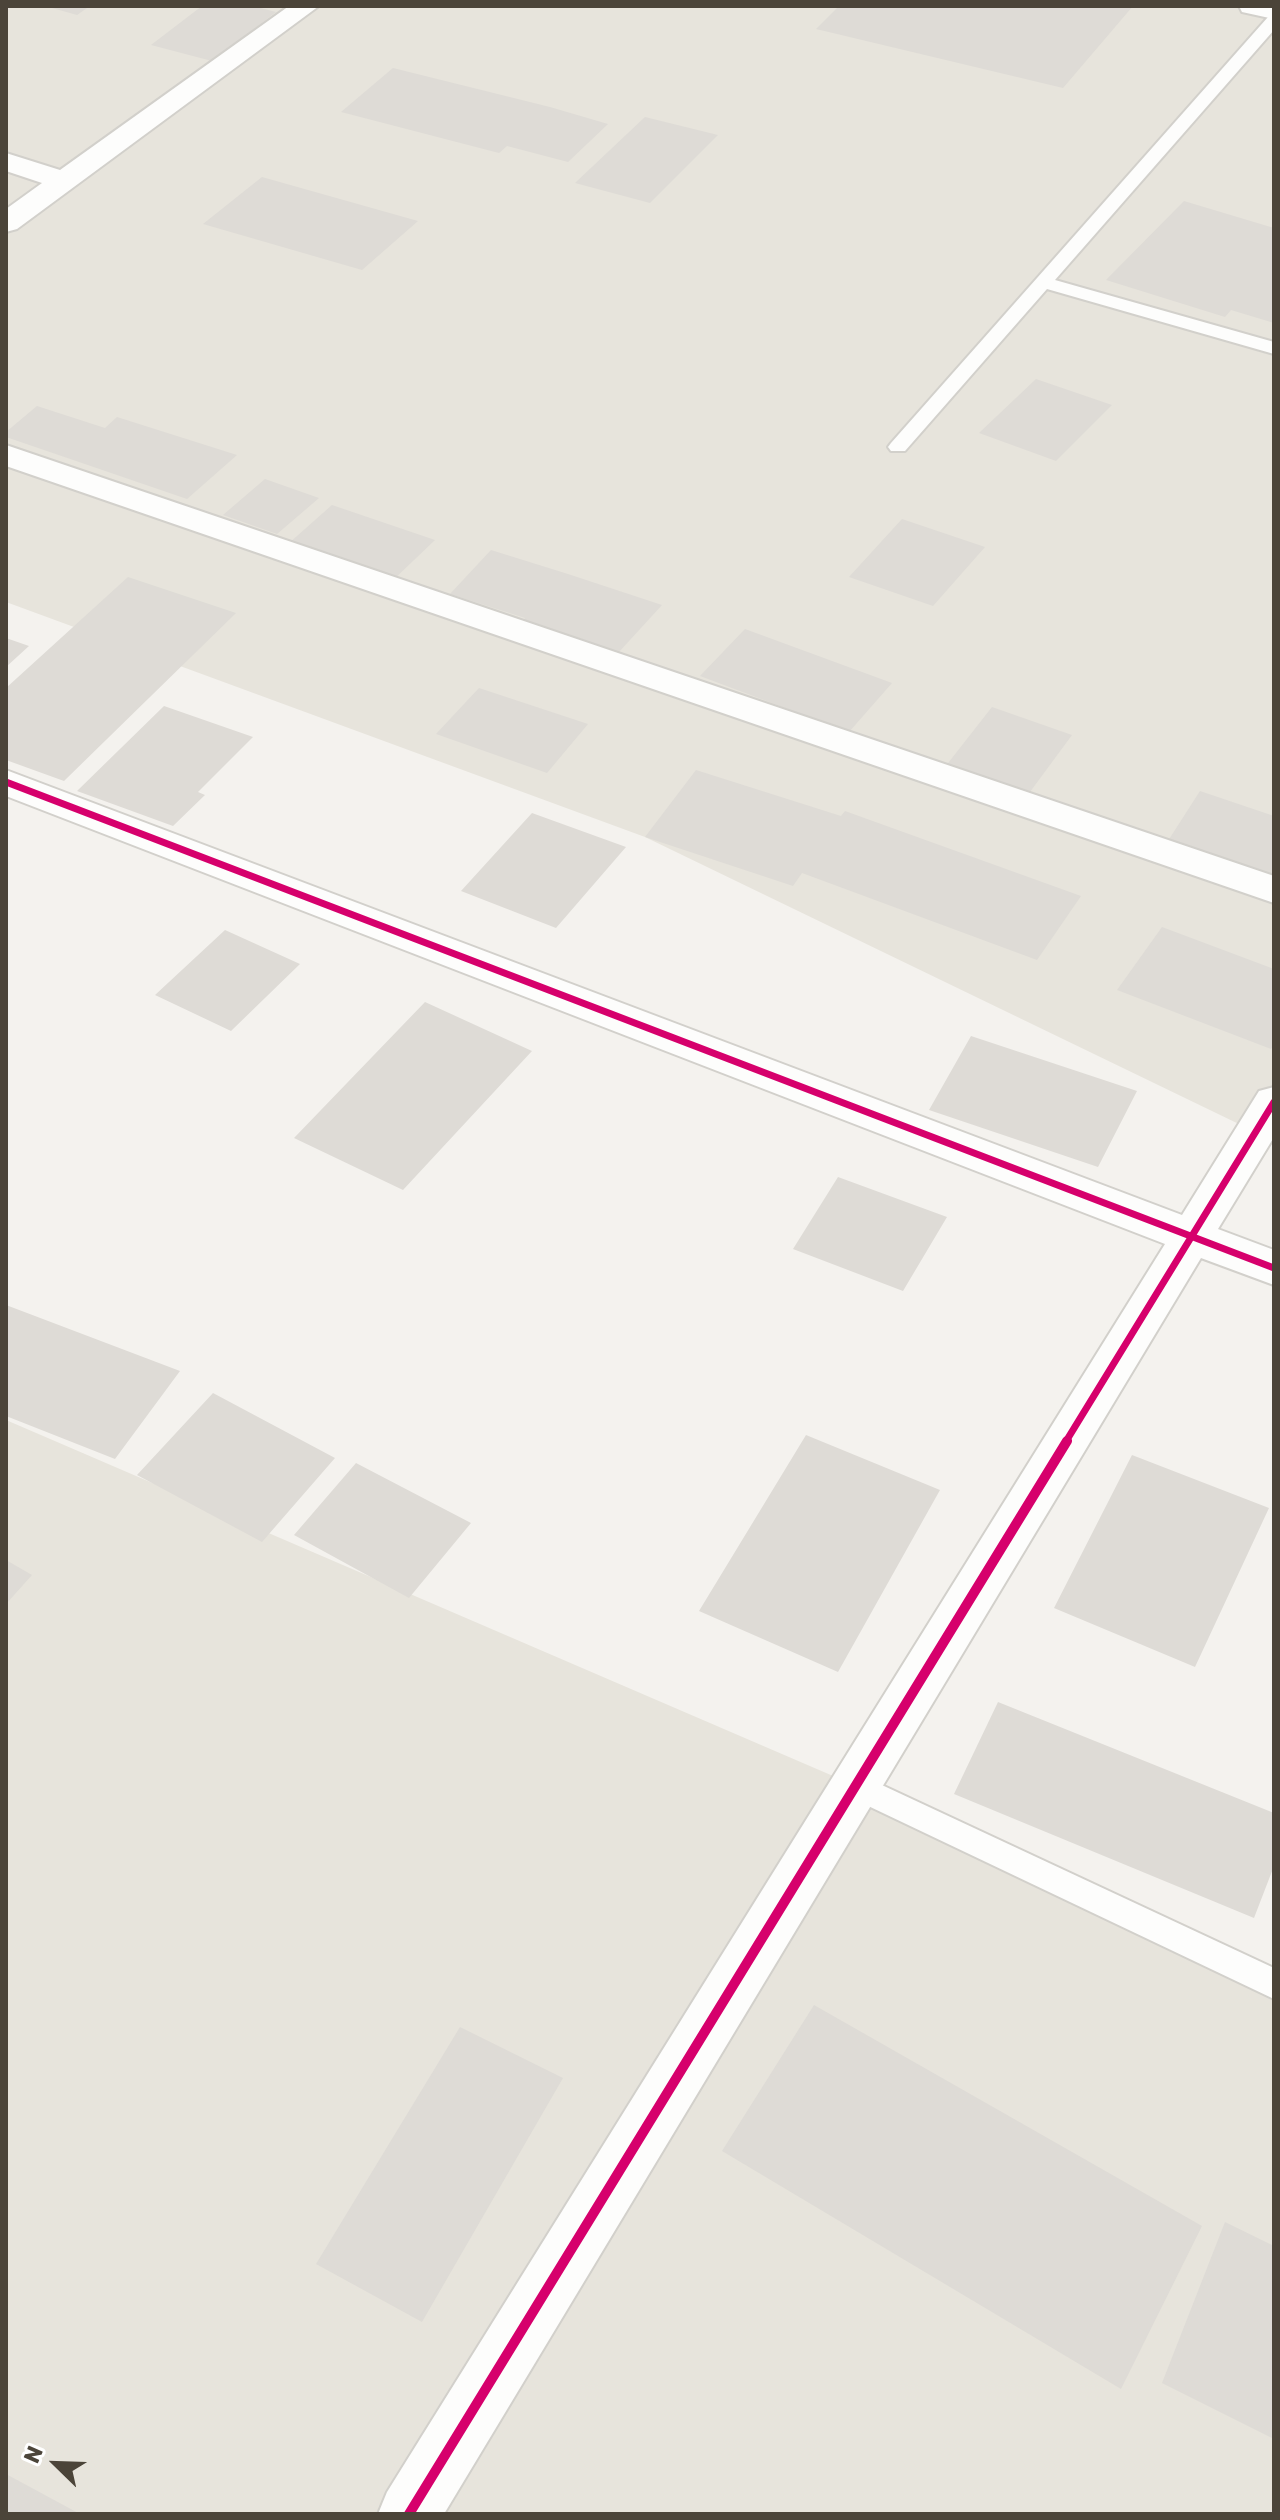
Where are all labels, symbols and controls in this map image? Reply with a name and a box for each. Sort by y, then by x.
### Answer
north arrow [16,2424,96,2504]
text: N [18,2442,49,2467]

